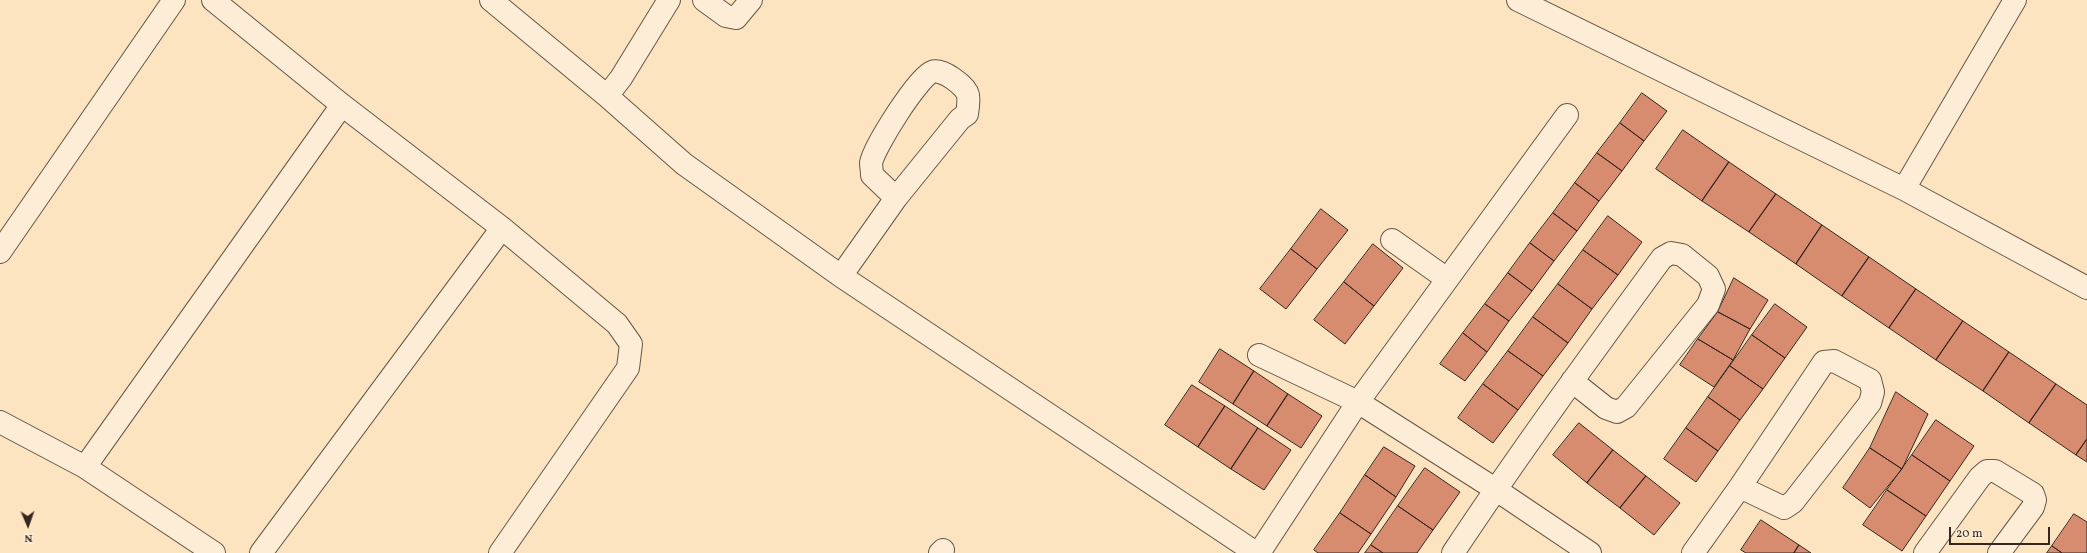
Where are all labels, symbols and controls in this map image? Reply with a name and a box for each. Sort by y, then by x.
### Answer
north arrow [8,505,48,545]
scale bar [1951,519,2052,545]
text: 20 m [1956,526,1983,542]
text: N [24,530,33,545]

